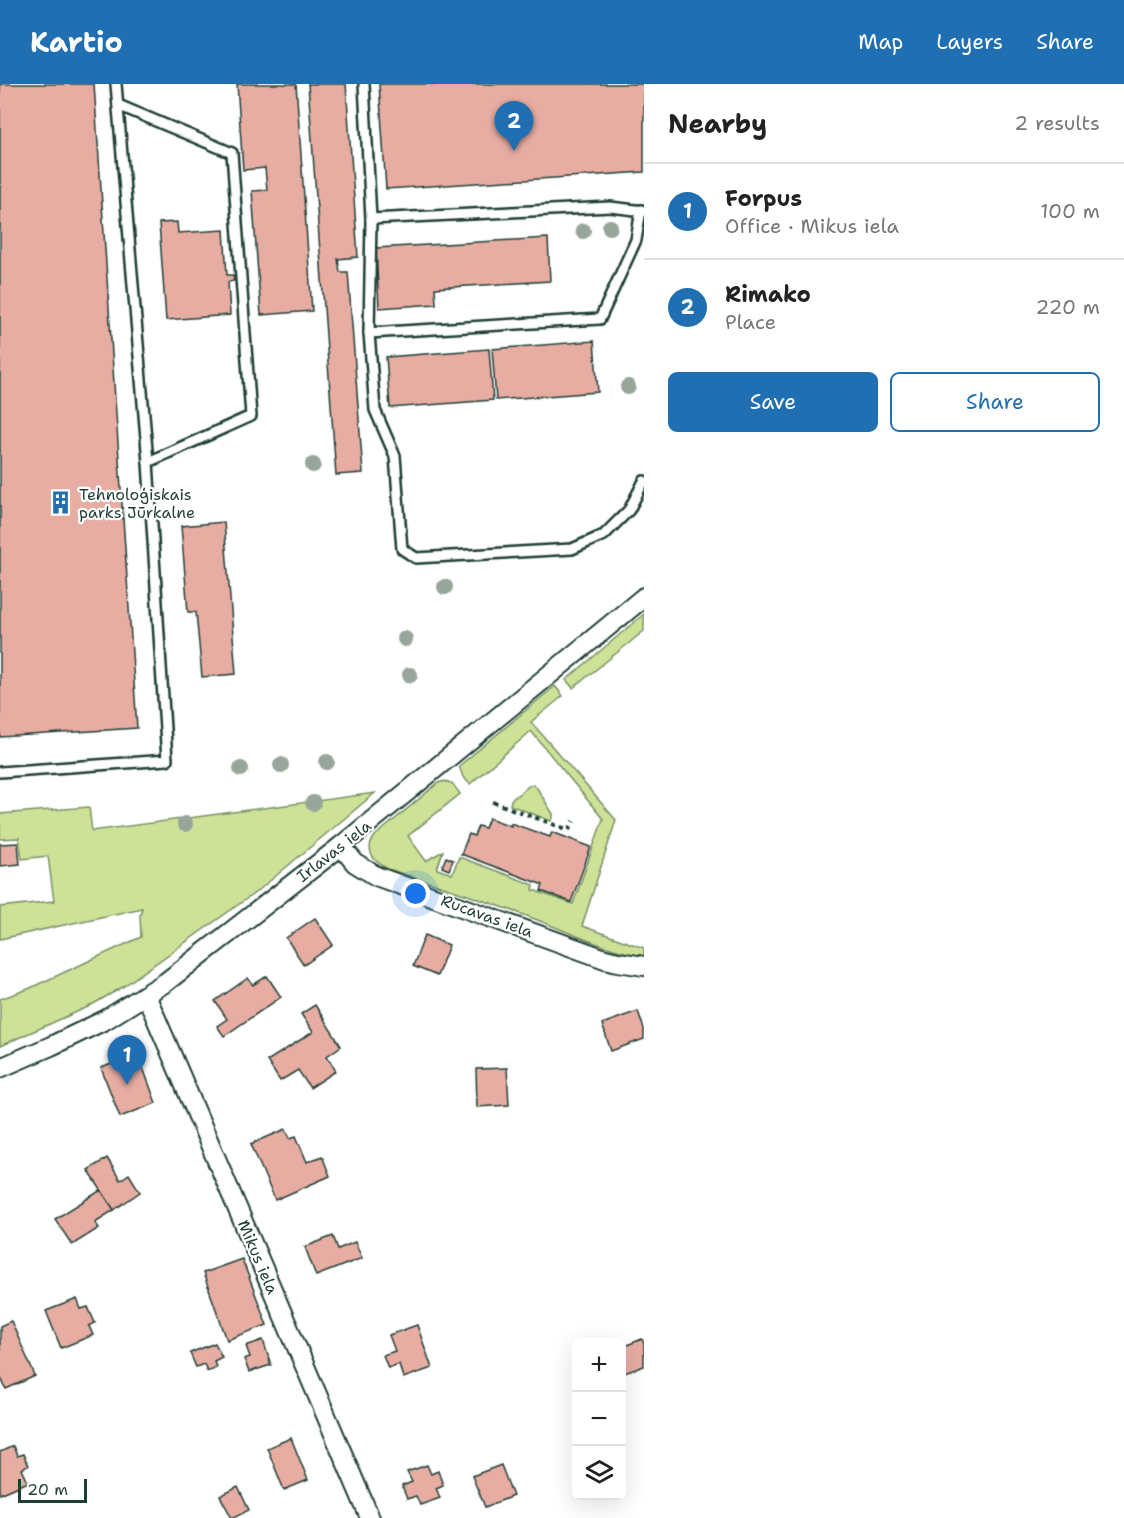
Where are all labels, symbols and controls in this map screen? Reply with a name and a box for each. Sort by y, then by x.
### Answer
text: Kartio [30,23,123,61]
text: Map [858,28,903,56]
text: Layers [936,28,1003,56]
text: Share [1036,28,1094,56]
pin: 2 [494,101,534,151]
text: Nearby [668,106,767,141]
text: 2 results [1014,110,1100,136]
text: Forpus [725,184,802,213]
text: 1 [683,198,692,224]
text: 100 m [1040,198,1100,224]
text: Office · Mikus iela [725,213,899,239]
text: Rimako [725,280,811,309]
text: 2 [681,294,695,320]
text: 220 m [1036,294,1100,320]
text: Place [725,309,776,335]
button: Save [668,372,878,432]
button: Share [890,372,1100,432]
place label: Tehnoloģiskais parks Jūrkalne [79,484,195,523]
building icon: Tehnoloģiskais parks Jūrkalne [48,490,74,516]
street label: Irlavas iela [292,815,376,887]
your location [401,879,430,908]
street label: Rucavas iela [438,890,536,942]
pin: 1 [108,1036,146,1085]
street label: Mikus iela [233,1217,283,1297]
map controls [572,1338,626,1500]
button: + [572,1338,626,1392]
button: − [572,1392,626,1446]
button: layers [572,1446,626,1500]
scale bar [18,1476,87,1504]
text: 20 m [27,1479,68,1500]

